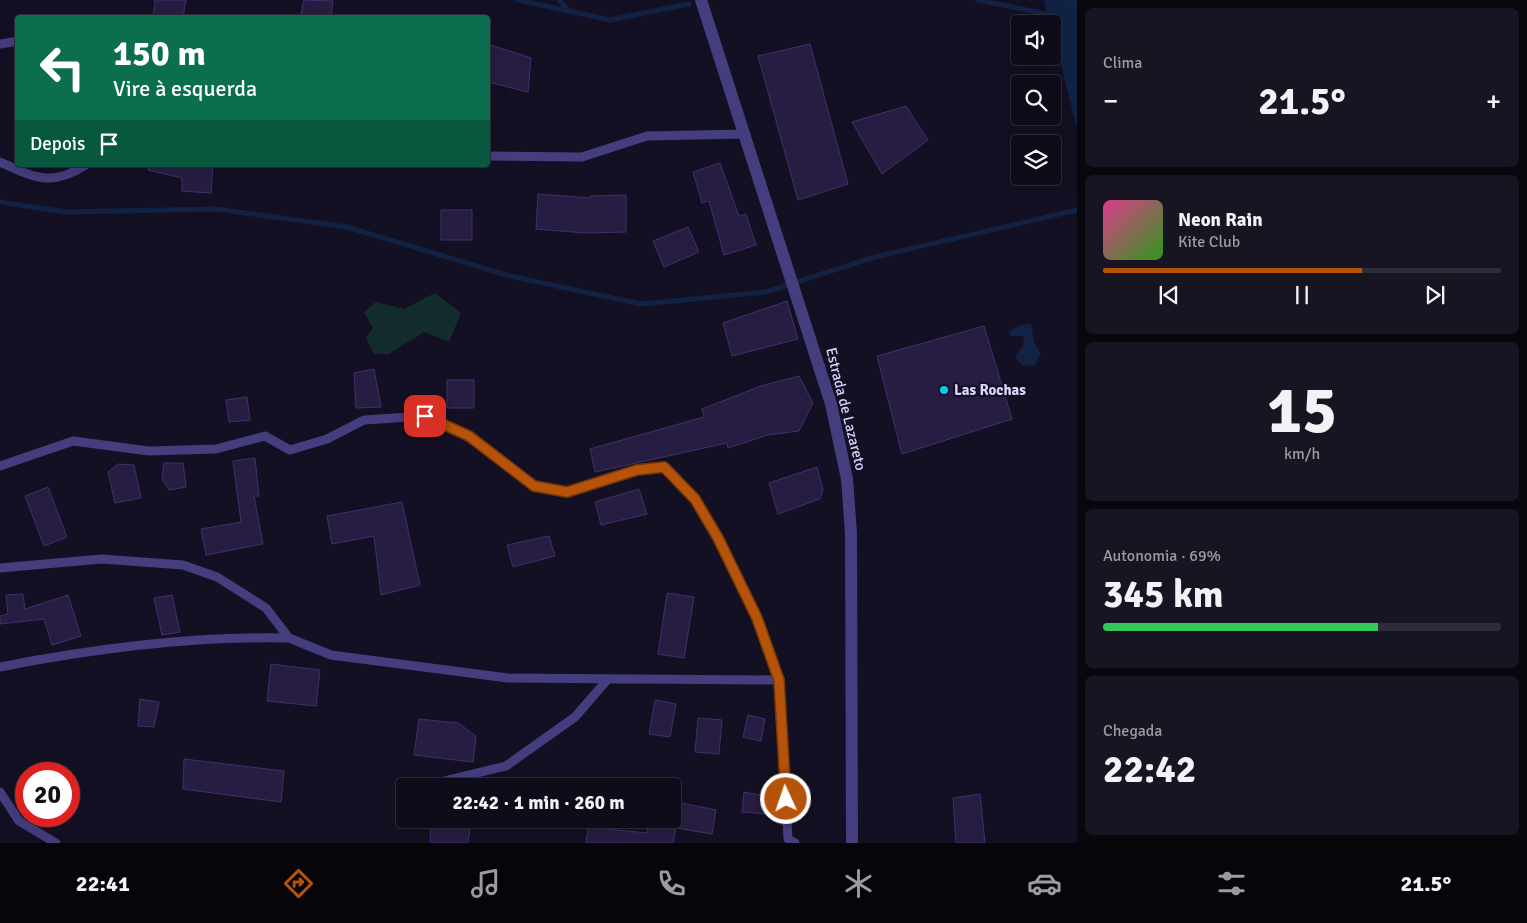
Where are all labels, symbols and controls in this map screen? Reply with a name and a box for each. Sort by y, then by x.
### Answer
map controls [1011,15,1061,185]
button: sound [1011,15,1061,65]
text: 150 m [113,32,206,75]
icon: left [30,35,95,100]
text: Clima [1103,53,1142,73]
text: Vire à esquerda [113,75,257,102]
button: search [1011,75,1061,125]
text: 21.5° [1258,78,1346,125]
text: − [1103,84,1118,118]
text: + [1486,84,1501,118]
icon: arrive [95,130,123,158]
text: Depois [30,132,85,156]
button: layers [1011,135,1061,185]
text: Neon Rain [1178,208,1263,232]
text: Kite Club [1178,232,1240,252]
icon: previous [1155,281,1183,309]
icon: pause [1288,281,1316,309]
icon: next [1421,281,1449,309]
street label: Estrada de Lazareto [822,346,870,473]
text: 15 [1267,371,1337,451]
place label: Las Rochas [954,381,1026,399]
marker: Las Rochas [938,384,950,396]
pin [404,395,446,437]
icon: arrive [411,402,439,430]
text: km/h [1284,444,1320,464]
text: Autonomia · 69% [1103,546,1221,566]
text: 345 km [1103,571,1224,618]
text: Chegada [1103,721,1162,741]
text: 22:42 [1103,746,1196,793]
speed limit sign: 20 [15,762,80,827]
position arrow [759,772,811,824]
text: 22:42 · 1 min · 260 m [452,791,625,815]
icon: directions [281,866,316,901]
icon: music [468,866,503,901]
icon: phone [654,866,689,901]
icon: climate [841,866,876,901]
icon: car [1027,866,1062,901]
icon: filters [1214,866,1249,901]
text: 22:41 [76,870,130,897]
text: 21.5° [1400,870,1451,897]

